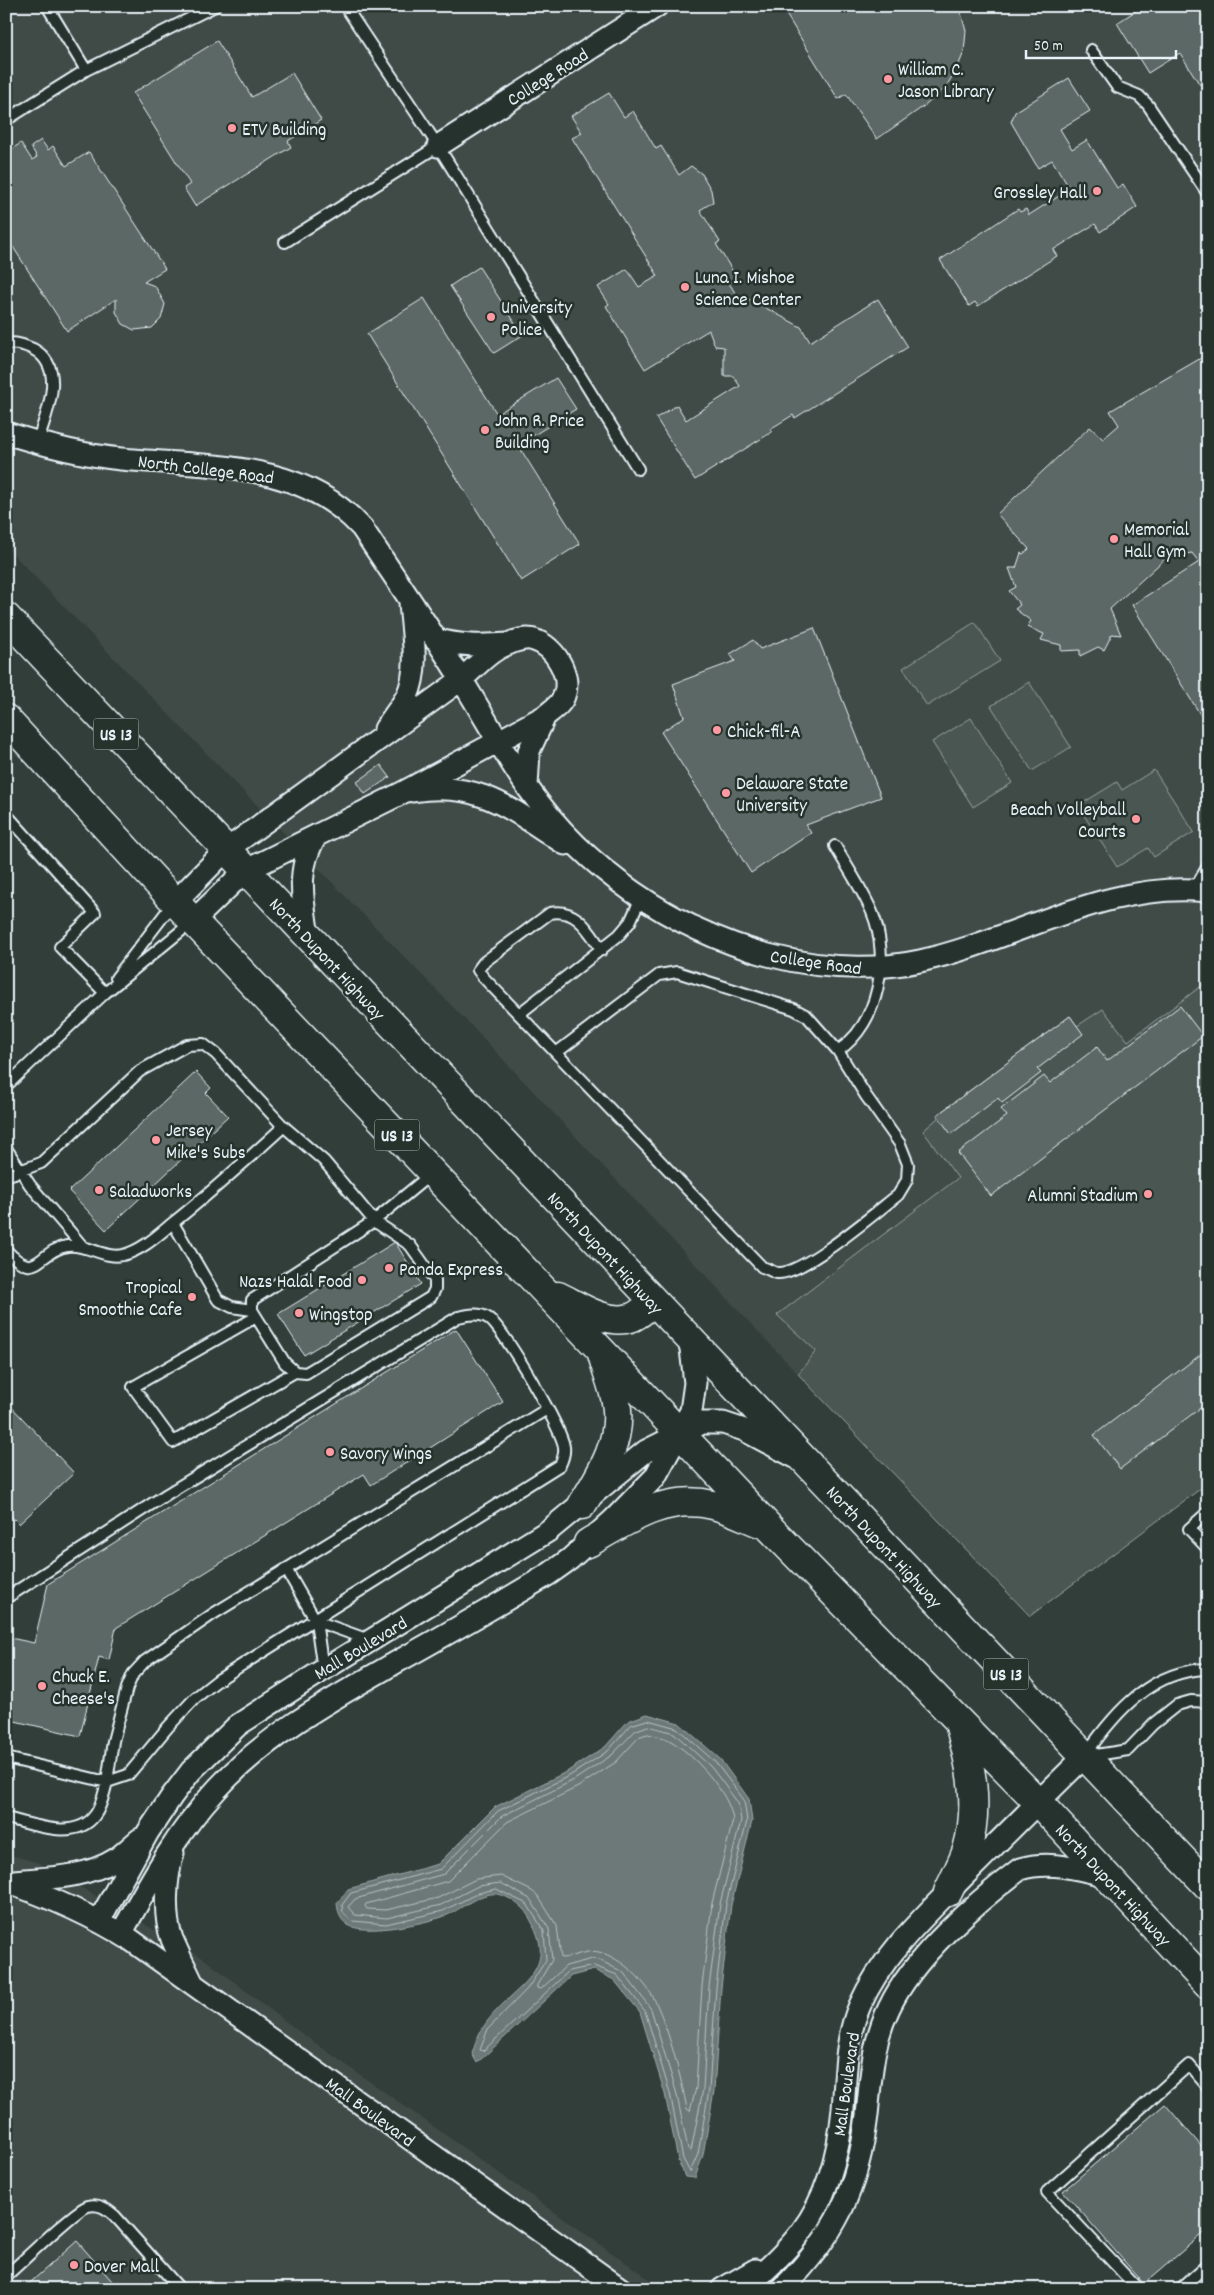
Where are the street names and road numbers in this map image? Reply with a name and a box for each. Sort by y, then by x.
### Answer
street label: College Road [503,43,595,115]
street label: North College Road [136,450,275,493]
road number: US 13 [94,719,138,750]
street label: North Dupont Highway [261,893,390,1028]
street label: College Road [768,945,863,984]
road number: US 13 [374,1120,420,1150]
street label: North Dupont Highway [539,1187,668,1322]
street label: North Dupont Highway [818,1481,947,1616]
street label: Mall Boulevard [310,1611,414,1689]
road number: US 13 [984,1658,1028,1690]
street label: North Dupont Highway [1047,1819,1176,1954]
street label: Mall Boulevard [828,2031,869,2138]
street label: Mall Boulevard [319,2072,419,2156]

